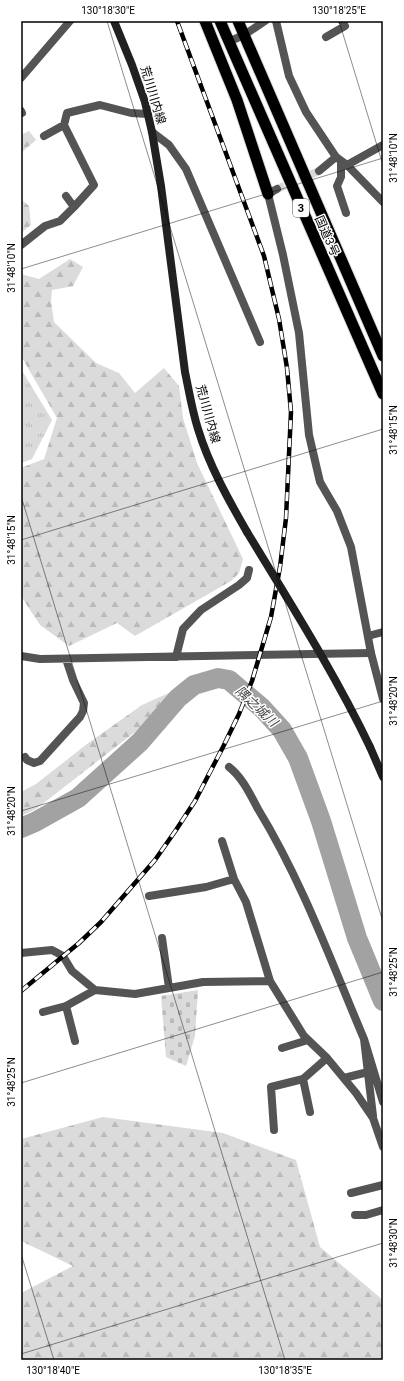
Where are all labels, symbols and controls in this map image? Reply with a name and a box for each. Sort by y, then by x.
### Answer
text: 130°18'30"E [81,5,135,16]
text: 130°18'25"E [312,5,366,16]
street label: 荒川川内線 [138,64,168,126]
text: 31°48'10"N [388,133,399,183]
road number: 3 [293,199,309,217]
street label: 国道3号 [312,214,342,258]
text: 31°48'10"N [6,243,17,293]
street label: 荒川川内線 [193,383,223,445]
text: 31°48'15"N [388,405,399,455]
text: 31°48'15"N [6,515,17,565]
text: 31°48'20"N [388,676,399,726]
water label: 隅之城川 [233,683,282,731]
text: 31°48'20"N [6,786,17,836]
text: 31°48'25"N [388,947,399,997]
text: 31°48'25"N [6,1057,17,1107]
text: 31°48'30"N [388,1218,399,1268]
text: 130°18'40"E [26,1365,80,1376]
text: 130°18'35"E [258,1365,312,1376]

